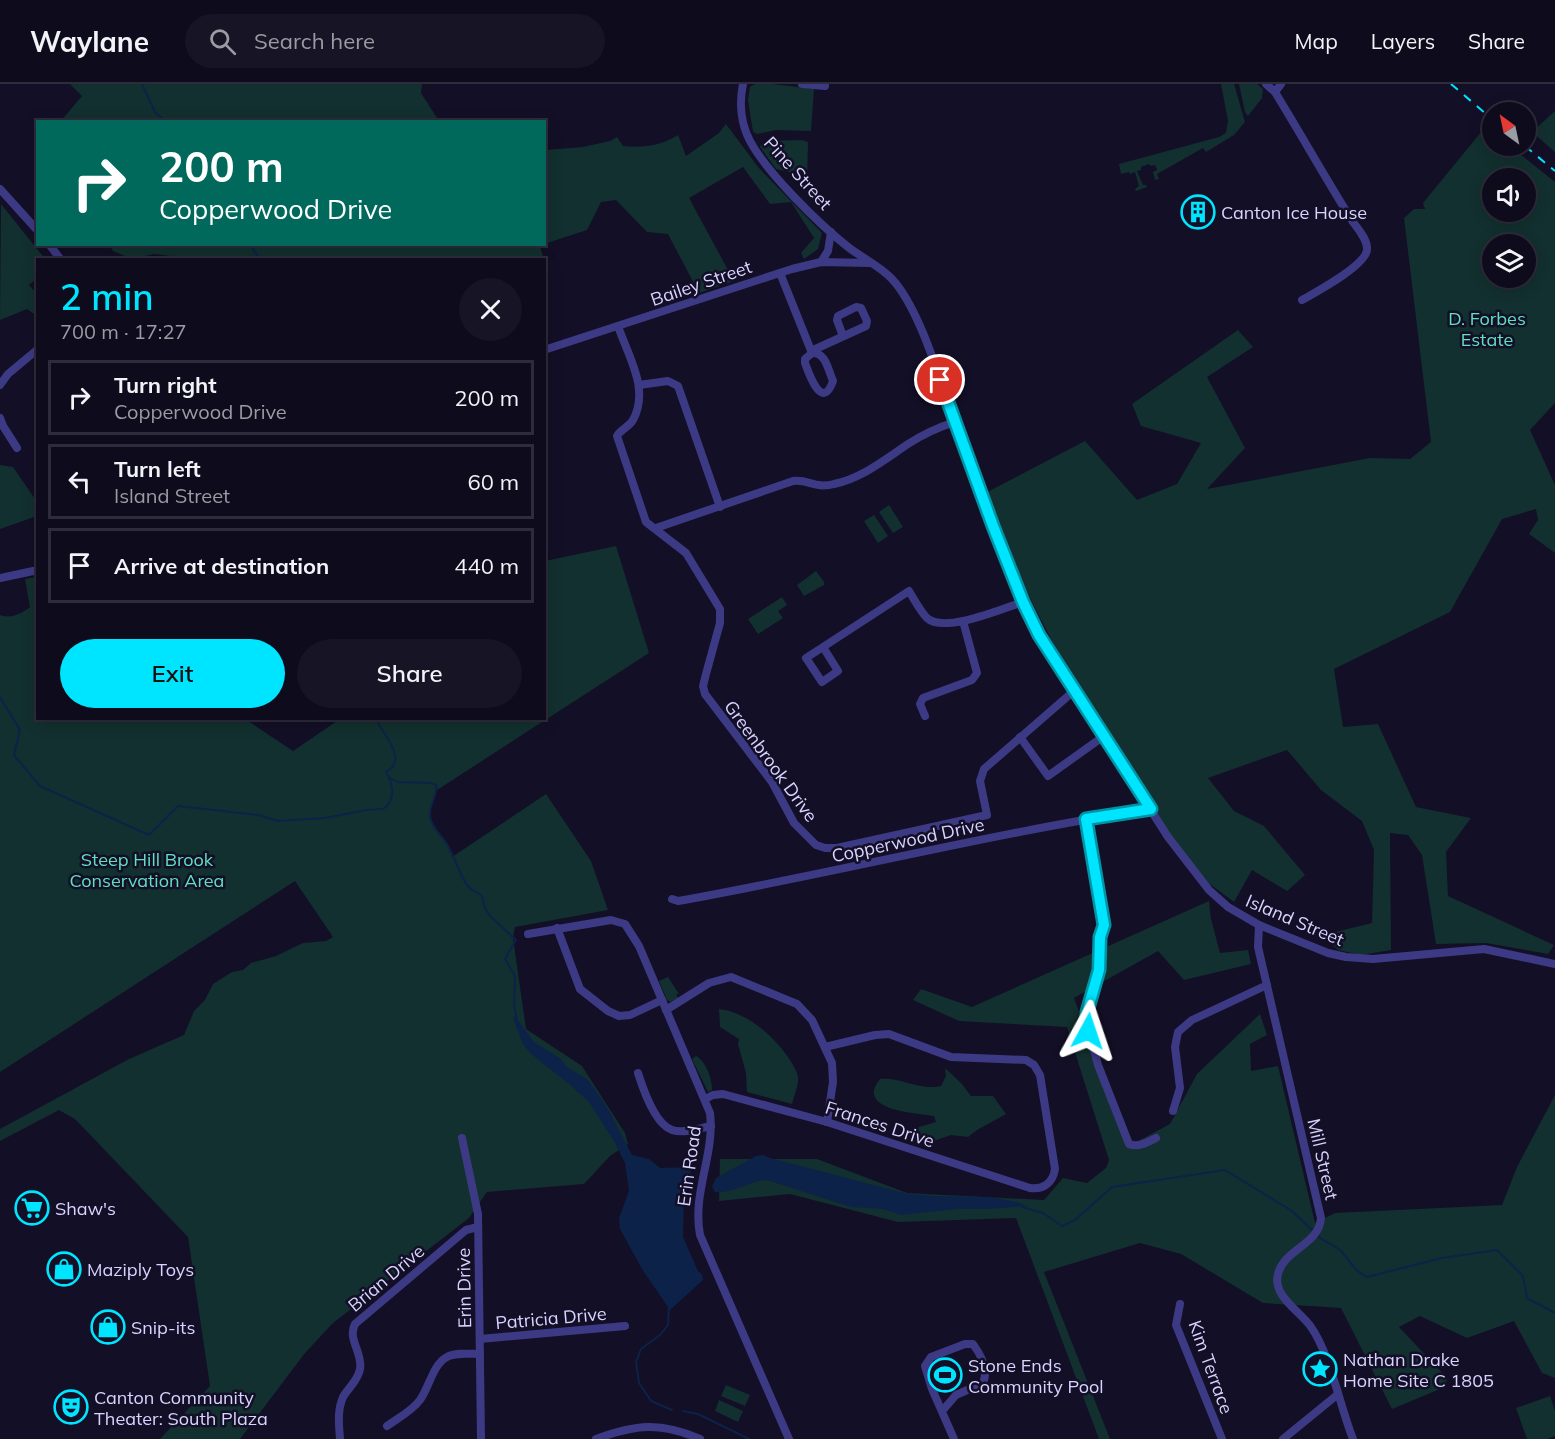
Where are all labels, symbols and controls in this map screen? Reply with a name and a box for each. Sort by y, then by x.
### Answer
search box [185,14,605,68]
text: Waylane [30,24,149,59]
icon: search [206,25,239,58]
text: Search here [254,27,375,55]
text: Map [1295,28,1338,54]
text: Layers [1371,28,1435,54]
text: Share [1468,28,1525,54]
north arrow [1482,102,1536,156]
map controls [1482,102,1536,288]
street label: Pine Street [759,132,837,214]
text: 200 m [159,140,284,193]
icon: right [60,144,138,222]
button: sound [1482,168,1536,222]
text: Copperwood Drive [159,192,392,226]
building icon: Canton Ice House [1180,194,1216,230]
place label: Canton Ice House [1221,201,1367,224]
button: layers [1482,234,1536,288]
street label: Bailey Street [647,255,755,311]
text: 2 min [60,274,154,319]
button: close [459,278,522,341]
park label: D. Forbes Estate [1448,307,1526,351]
text: 700 m · 17:27 [60,319,186,344]
pin [914,354,965,405]
icon: arrive [923,363,956,396]
text: Turn right [114,371,217,399]
icon: right [63,381,96,414]
text: 200 m [454,384,519,412]
text: Copperwood Drive [114,399,287,424]
text: Turn left [114,455,201,483]
icon: left [63,465,96,498]
text: 60 m [468,468,519,496]
text: Island Street [114,483,230,508]
icon: arrive [63,549,96,582]
text: Arrive at destination [114,552,329,580]
text: 440 m [454,552,519,580]
button: Exit [60,639,285,708]
button: Share [297,639,522,708]
street label: Greenbrook Drive [719,696,823,826]
street label: Copperwood Drive [830,813,986,867]
park label: Steep Hill Brook Conservation Area [70,848,224,892]
street label: Island Street [1242,889,1348,951]
position arrow [1056,999,1120,1063]
street label: Frances Drive [823,1096,937,1152]
street label: Mill Street [1302,1116,1344,1202]
street label: Erin Road [672,1124,706,1208]
supermarket icon: Shaw's [14,1190,50,1226]
place label: Shaw's [55,1197,116,1220]
street label: Brian Drive [343,1239,429,1317]
street label: Erin Drive [452,1248,476,1328]
shop icon: Maziply Toys [46,1251,82,1287]
place label: Maziply Toys [87,1258,194,1281]
street label: Patricia Drive [495,1302,607,1334]
shop icon: Snip-its [90,1309,126,1345]
place label: Snip-its [131,1316,195,1339]
street label: Kim Terrace [1183,1317,1239,1417]
place label: Nathan Drake Home Site C 1805 [1343,1348,1494,1392]
place icon: Nathan Drake Home Site C 1805 [1302,1351,1338,1387]
place label: Stone Ends Community Pool [968,1354,1104,1398]
sports icon: Stone Ends Community Pool [927,1357,963,1393]
place label: Canton Community Theater: South Plaza [94,1386,268,1430]
theatre icon: Canton Community Theater: South Plaza [53,1389,89,1425]

